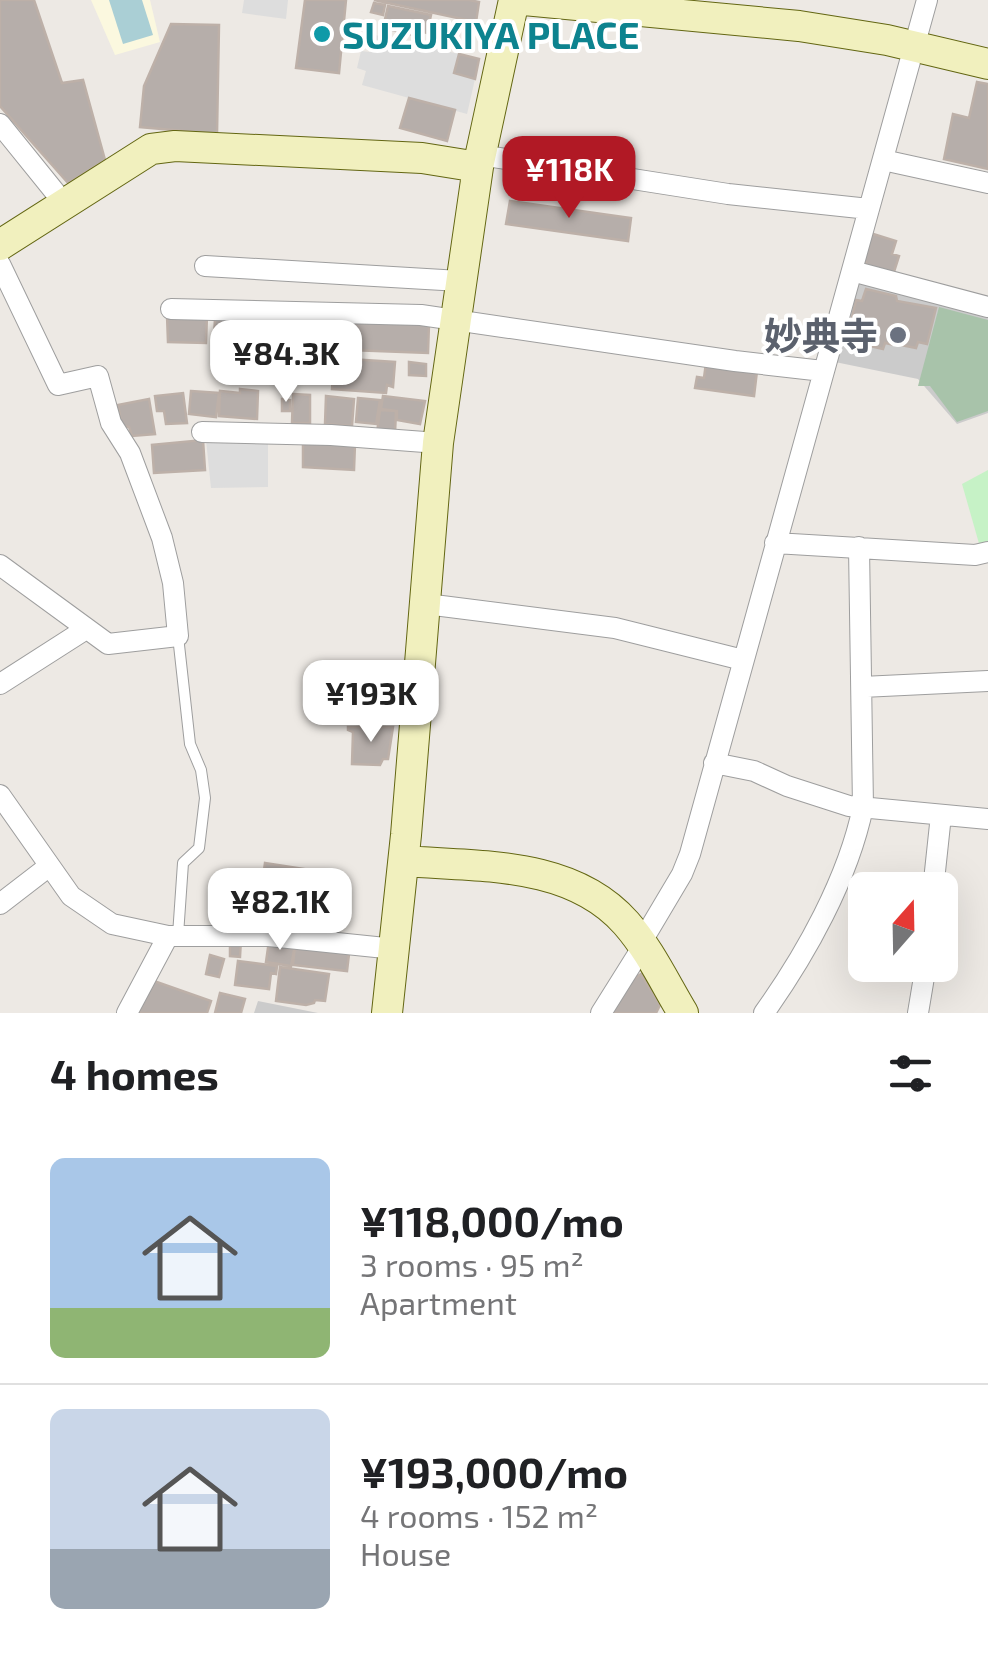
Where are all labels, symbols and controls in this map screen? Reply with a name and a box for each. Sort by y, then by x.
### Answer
place label: SUZUKIYA PLACE [342,11,639,57]
marker: SUZUKIYA PLACE [311,23,333,45]
pin: ¥118K [499,136,639,221]
text: ¥118K [524,149,614,187]
place label: 妙典寺 [764,312,878,358]
pin: ¥84.3K [205,320,367,405]
marker: 妙典寺 [887,324,909,346]
text: ¥84.3K [232,333,340,371]
pin: ¥193K [301,660,441,745]
text: ¥193K [325,673,417,711]
pin: ¥82.1K [199,868,361,953]
north arrow [848,872,958,982]
map controls [848,872,958,982]
text: ¥82.1K [230,881,330,919]
icon: filters [883,1046,938,1101]
text: 4 homes [50,1048,219,1098]
text: ¥118,000/mo [360,1195,624,1245]
icon: home [130,1198,250,1318]
text: 3 rooms · 95 m² [360,1245,584,1283]
text: Apartment [360,1283,517,1321]
text: ¥193,000/mo [360,1446,628,1496]
icon: home [130,1449,250,1569]
text: 4 rooms · 152 m² [360,1496,598,1534]
text: House [360,1534,451,1572]

